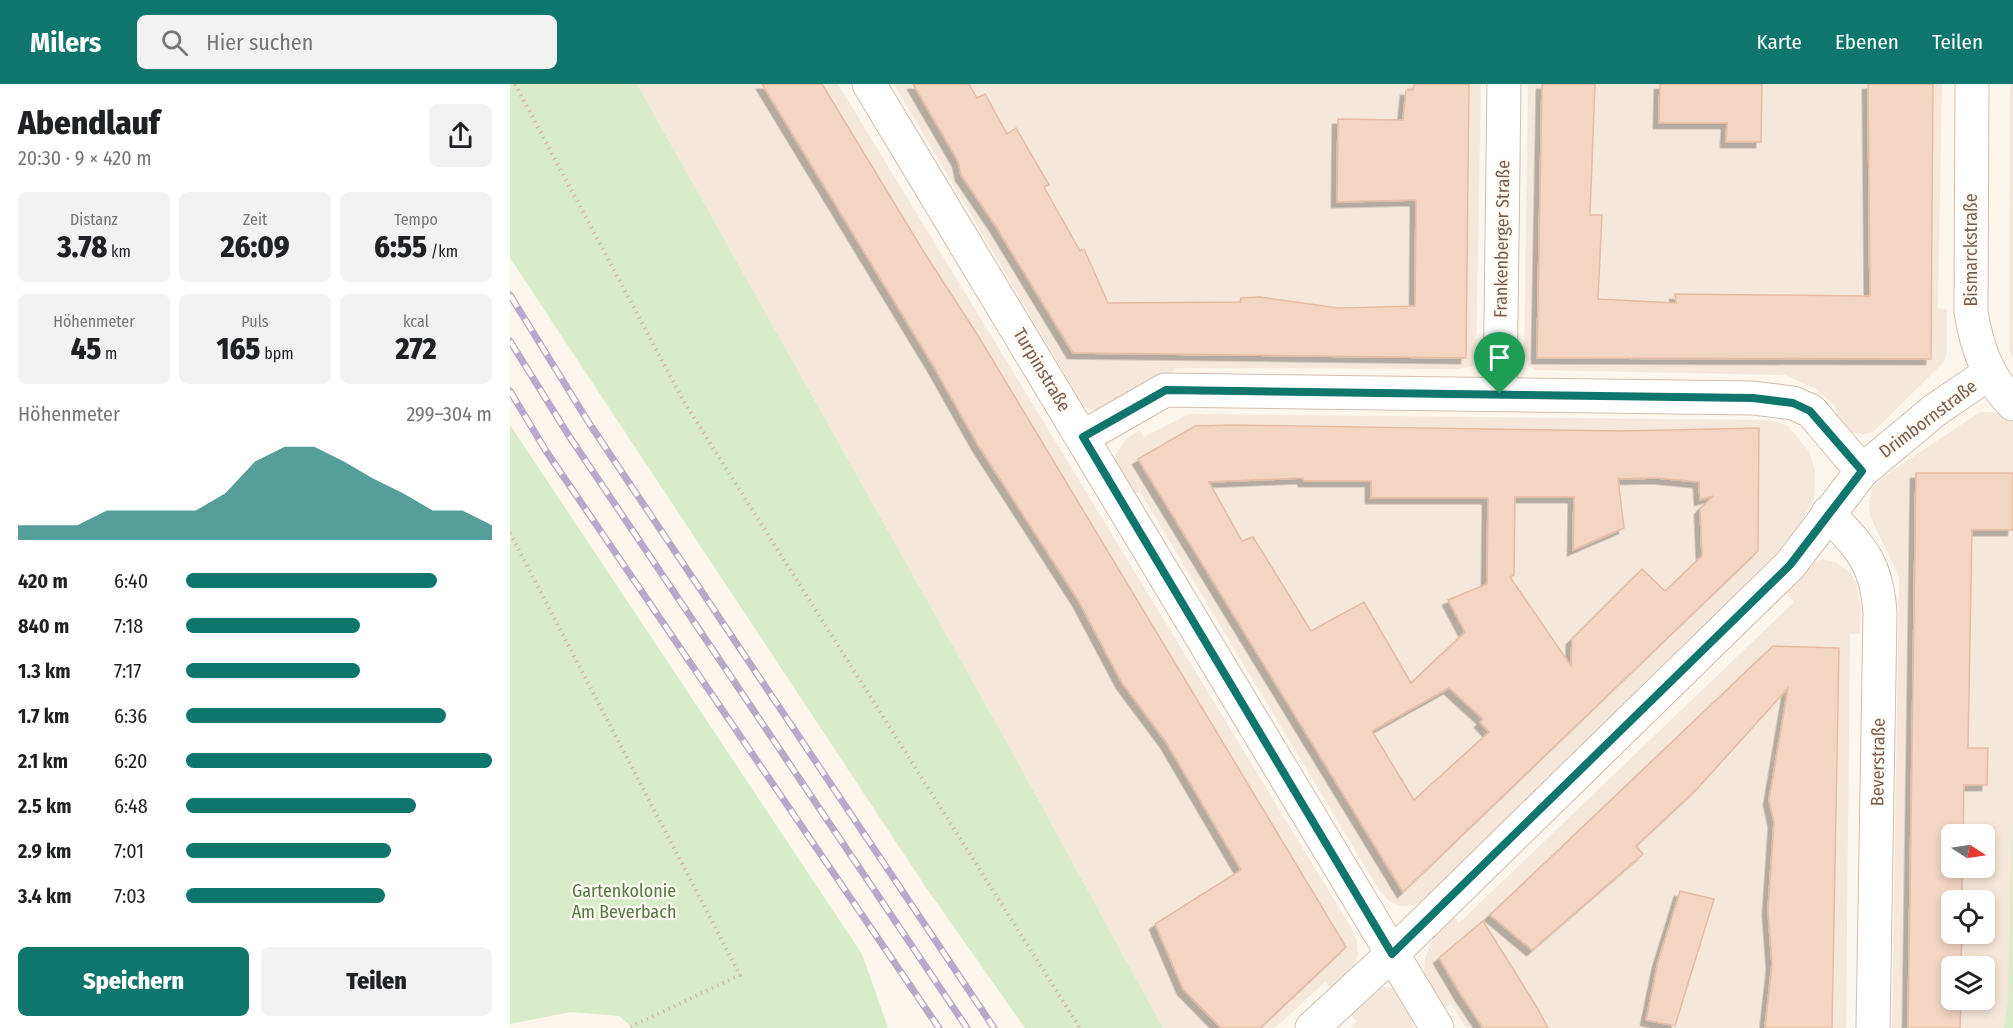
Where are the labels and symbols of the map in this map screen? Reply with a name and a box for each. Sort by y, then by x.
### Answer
street label: Frankenberger Straße [1490,160,1514,318]
street label: Bismarckstraße [1960,193,1982,307]
street label: Turpinstraße [1008,324,1076,416]
pin [1474,332,1525,394]
street label: Drimbornstraße [1875,375,1981,463]
street label: Beverstraße [1866,718,1890,806]
north arrow [1941,824,1995,878]
park label: Gartenkolonie Am Beverbach [572,880,676,923]

